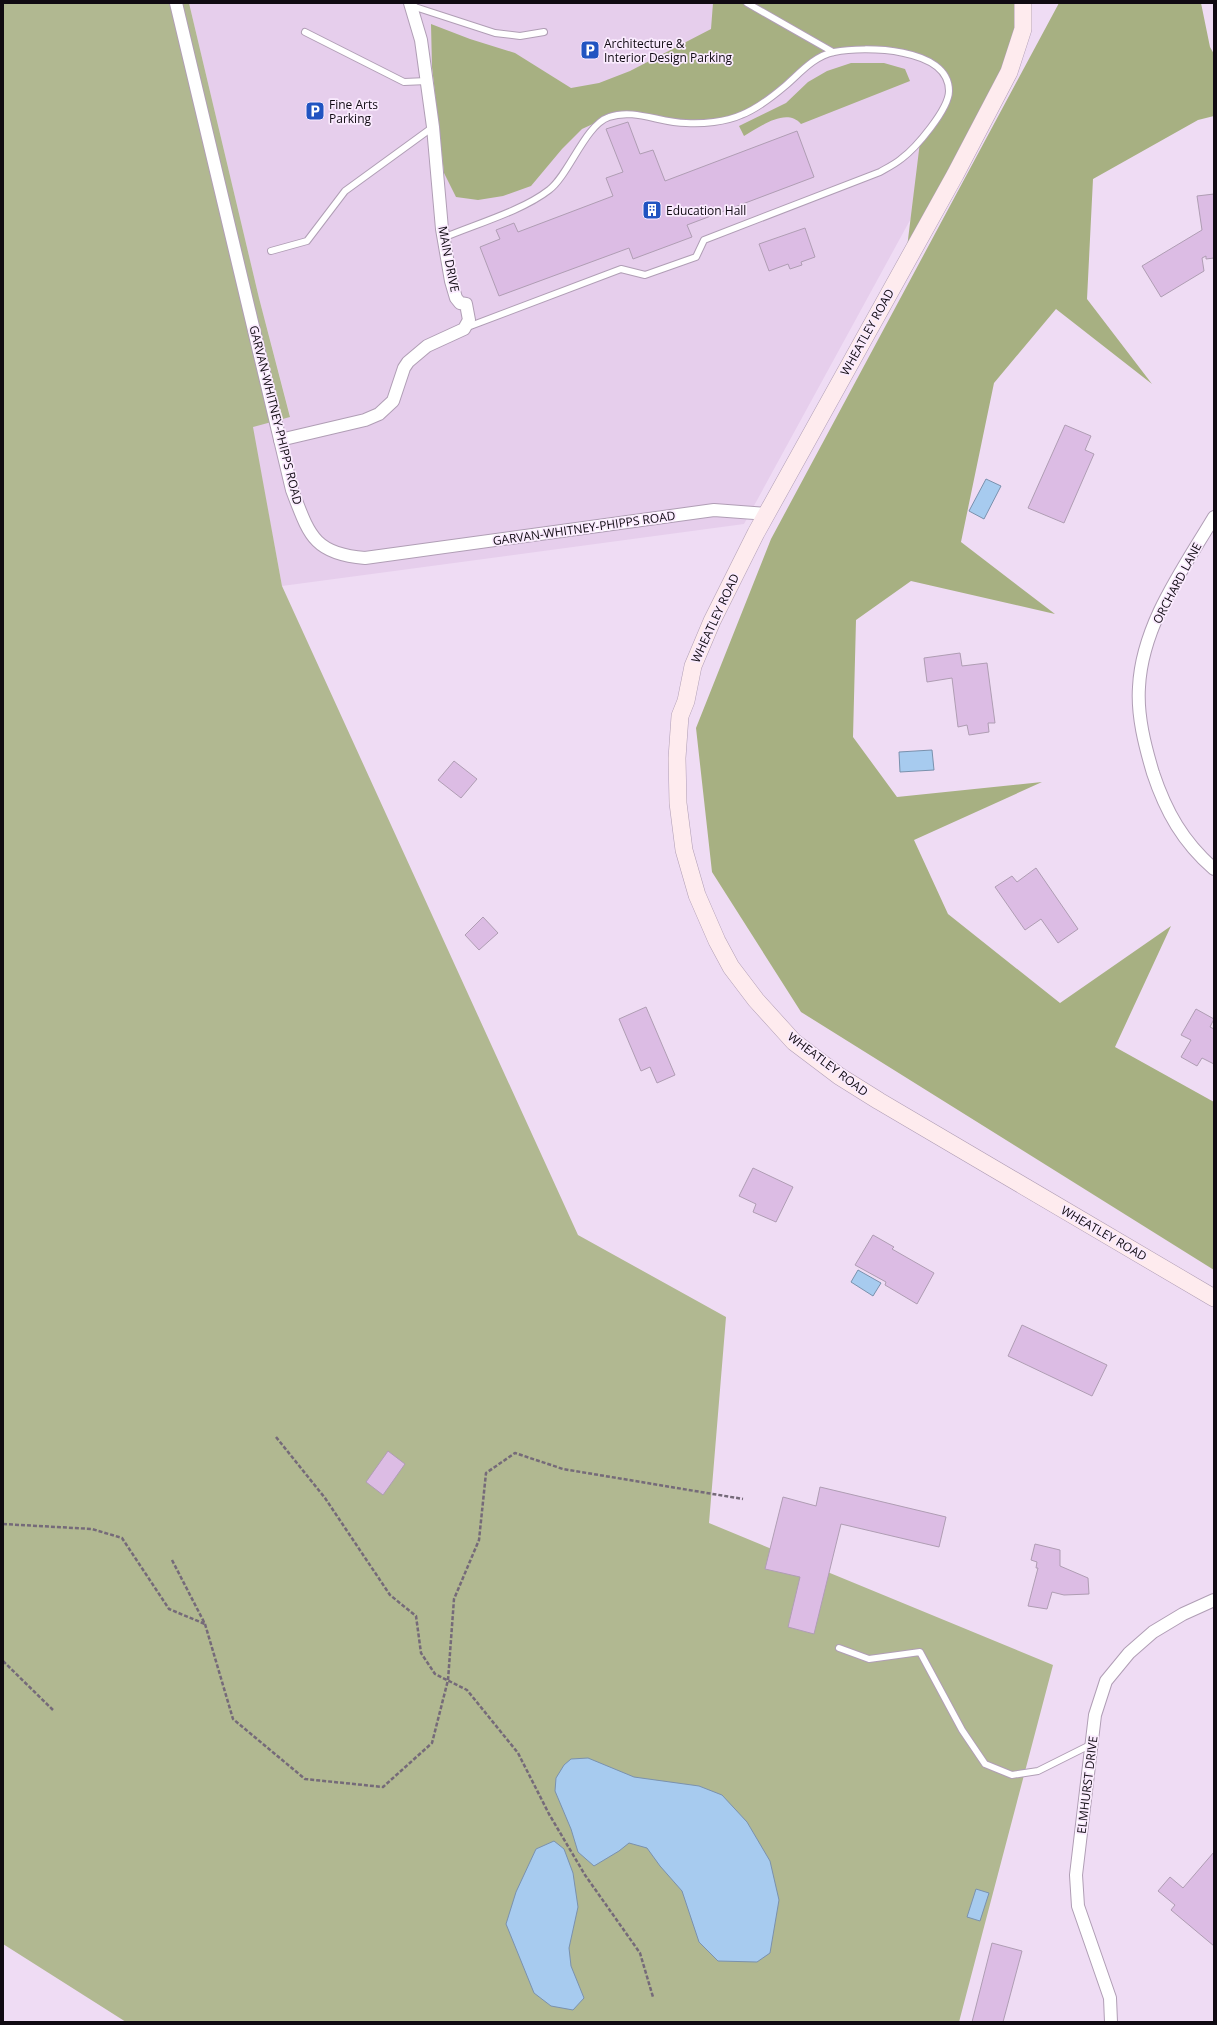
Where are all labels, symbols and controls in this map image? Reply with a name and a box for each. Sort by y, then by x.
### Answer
place label: Architecture & Interior Design Parking [604,35,733,66]
parking icon: Architecture & Interior Design Parking [579,39,601,61]
place label: Fine Arts Parking [329,96,378,127]
parking icon: Fine Arts Parking [304,100,326,122]
building icon: Education Hall [641,199,663,221]
place label: Education Hall [666,202,746,219]
street label: MAIN DRIVE [434,224,464,294]
street label: WHEATLEY ROAD [836,286,898,378]
street label: GARVAN-WHITNEY-PHIPPS ROAD [245,324,307,506]
street label: GARVAN-WHITNEY-PHIPPS ROAD [492,507,676,549]
street label: ORCHARD LANE [1148,539,1206,627]
street label: WHEATLEY ROAD [687,571,743,665]
street label: WHEATLEY ROAD [784,1028,872,1100]
street label: WHEATLEY ROAD [1058,1201,1150,1265]
street label: ELMHURST DRIVE [1073,1735,1101,1835]

